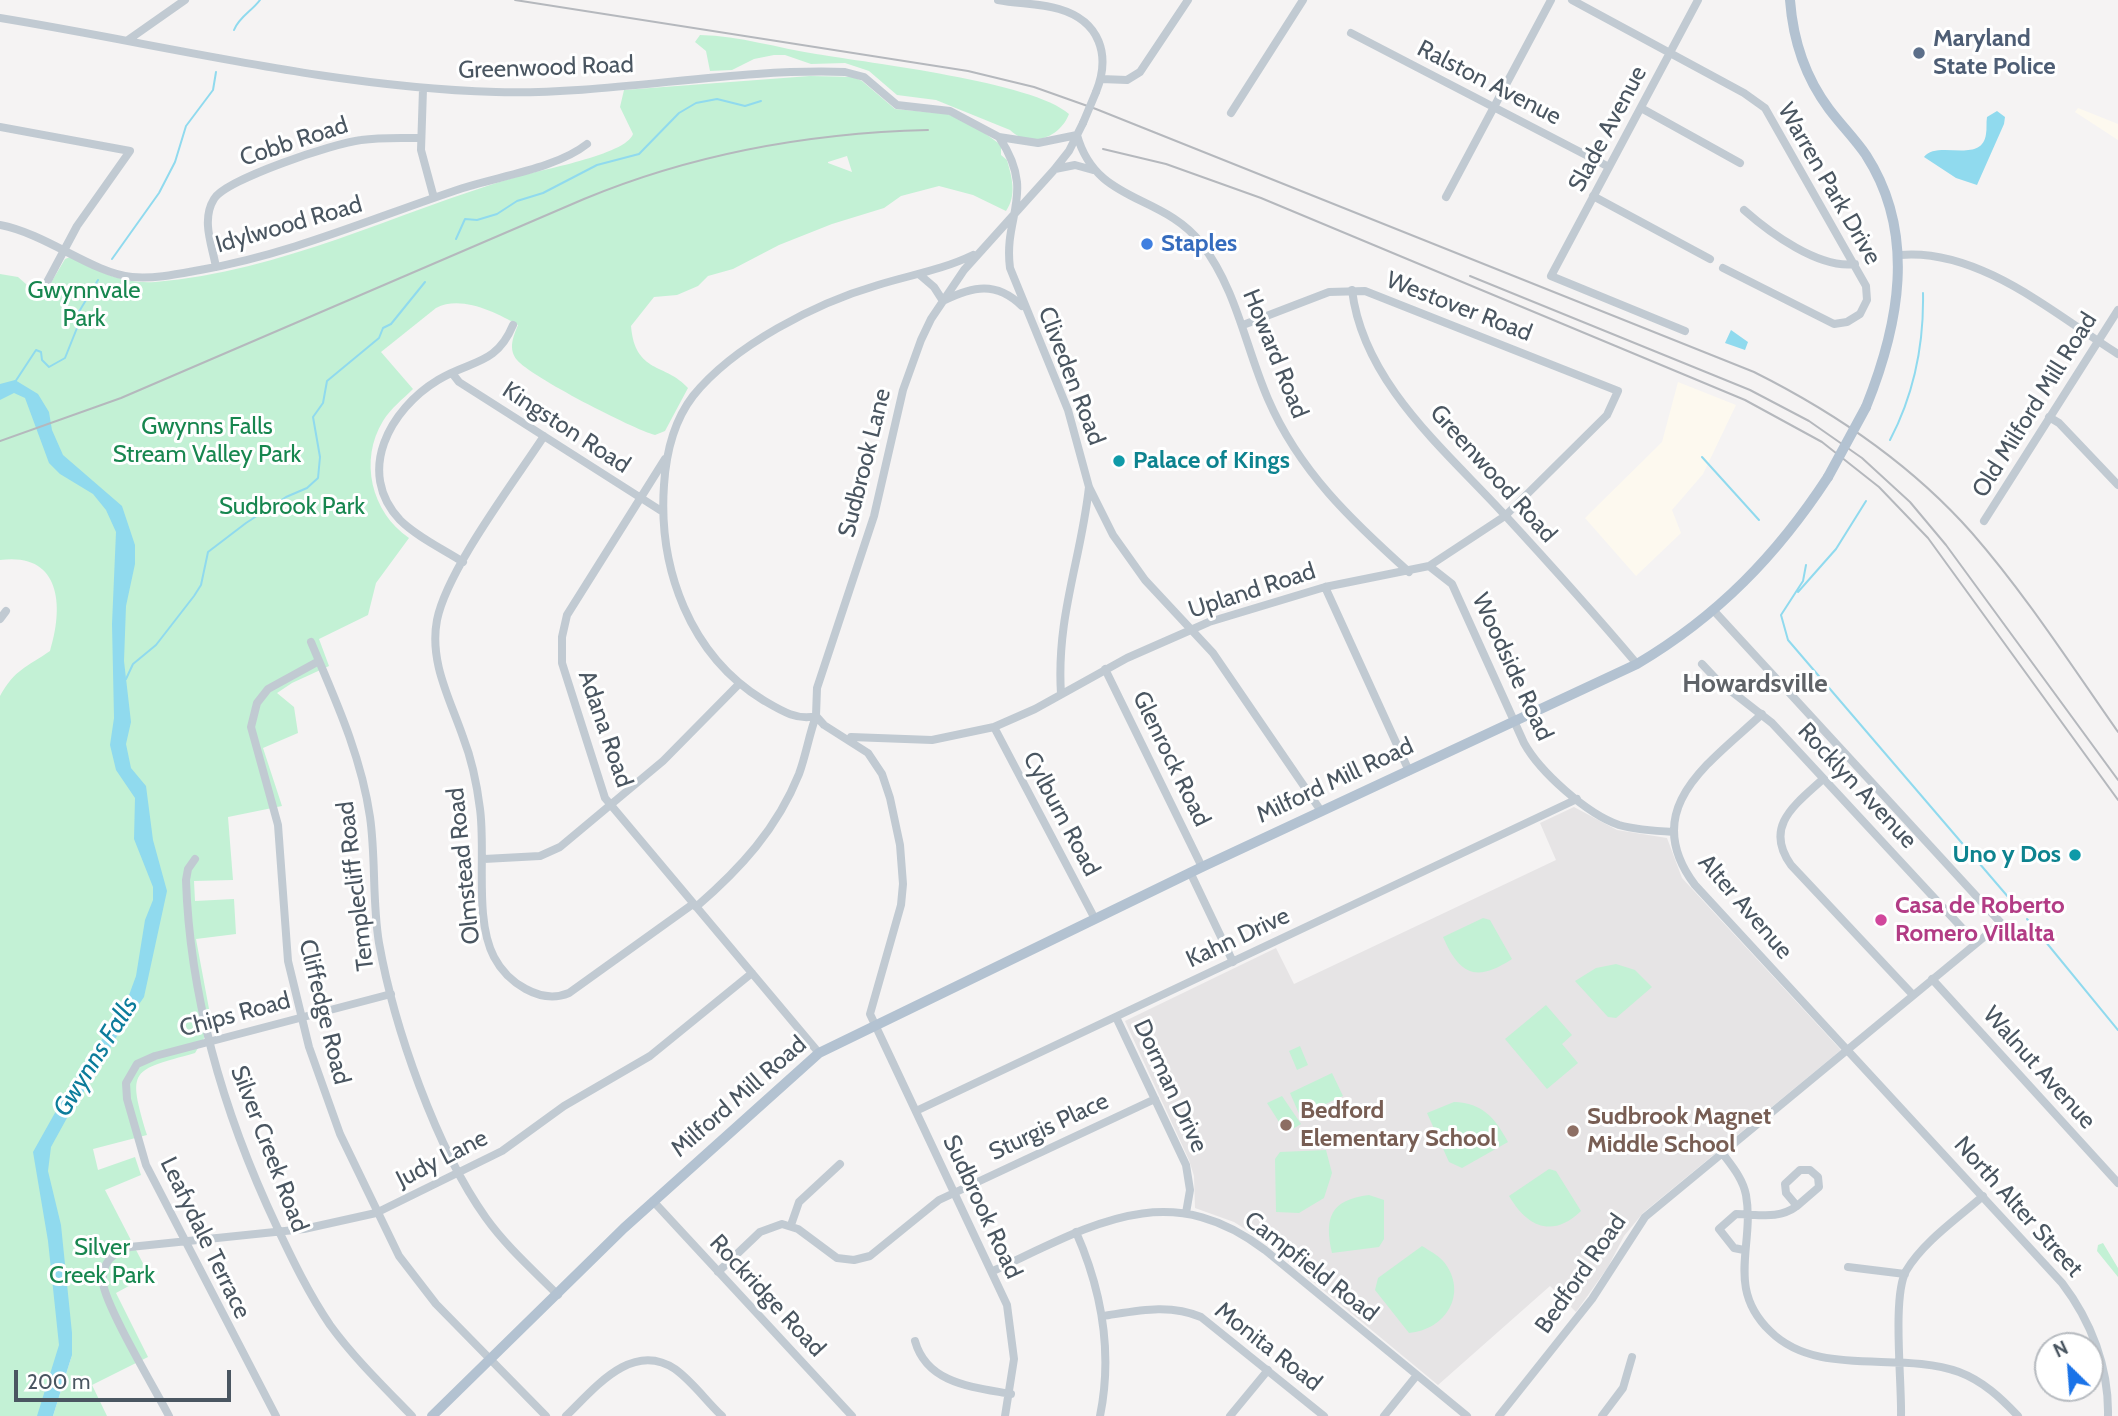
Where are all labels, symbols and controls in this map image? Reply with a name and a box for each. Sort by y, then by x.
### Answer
place label: Maryland State Police [1933,25,2056,81]
street label: Ralston Avenue [1412,34,1566,132]
marker: Maryland State Police [1911,45,1927,61]
street label: Greenwood Road [458,51,634,85]
street label: Slade Avenue [1563,61,1653,197]
street label: Warren Park Drive [1771,98,1887,270]
street label: Cobb Road [236,111,352,173]
street label: Idylwood Road [212,190,366,260]
place label: Staples [1161,230,1237,258]
marker: Staples [1139,236,1155,252]
street label: Westover Road [1382,266,1536,348]
park label: Gwynnvale Park [28,277,140,333]
street label: Howard Road [1236,285,1314,423]
street label: Cliveden Road [1031,303,1111,449]
street label: Old Milford Mill Road [1966,307,2104,503]
street label: Kingston Road [497,376,635,480]
street label: Sudbrook Lane [833,386,897,540]
street label: Greenwood Road [1424,399,1562,549]
park label: Gwynns Falls Stream Valley Park [113,413,301,469]
place label: Palace of Kings [1133,447,1290,475]
marker: Palace of Kings [1111,453,1127,469]
park label: Sudbrook Park [219,493,365,521]
street label: Upland Road [1185,557,1319,625]
street label: Woodside Road [1465,589,1559,745]
street label: Adana Road [572,667,638,791]
district label: Howardsville [1682,668,1828,700]
street label: Glenrock Road [1126,687,1216,831]
street label: Rocklyn Avenue [1791,717,1923,855]
street label: Milford Mill Road [1252,732,1418,830]
street label: Cylburn Road [1016,747,1106,881]
street label: Olmstead Road [441,786,487,946]
street label: Templecliff Road [331,800,381,972]
place label: Uno y Dos [1953,841,2061,869]
marker: Uno y Dos [2067,847,2083,863]
street label: Alter Avenue [1692,849,1798,965]
place label: Casa de Roberto Romero Villalta [1895,892,2065,948]
street label: Kahn Drive [1182,902,1294,974]
marker: Casa de Roberto Romero Villalta [1873,912,1889,928]
street label: Cliffedge Road [292,936,356,1088]
street label: Chips Road [176,986,294,1044]
water label: Gwynns Falls [47,991,145,1123]
street label: Walnut Avenue [1977,1001,2101,1135]
street label: Dorman Drive [1127,1015,1213,1157]
street label: Milford Mill Road [665,1030,813,1164]
street label: Silver Creek Road [224,1062,314,1236]
street label: Sturgis Place [985,1087,1113,1167]
place label: Bedford Elementary School [1300,1097,1497,1153]
place label: Sudbrook Magnet Middle School [1587,1103,1771,1159]
marker: Bedford Elementary School [1278,1117,1294,1133]
marker: Sudbrook Magnet Middle School [1565,1123,1581,1139]
street label: Judy Lane [392,1124,492,1194]
street label: Sudbrook Road [936,1131,1028,1283]
street label: North Alter Street [1947,1131,2089,1283]
street label: Leafydale Terrace [153,1153,257,1323]
street label: Campfield Road [1238,1206,1384,1328]
street label: Bedford Road [1529,1209,1633,1339]
street label: Rockridge Road [703,1229,831,1363]
park label: Silver Creek Park [49,1234,155,1290]
street label: Monita Road [1209,1296,1327,1398]
north arrow [2034,1332,2104,1402]
text: N [2050,1336,2072,1363]
scale bar [18,1356,234,1400]
text: 200 m [27,1369,90,1394]

